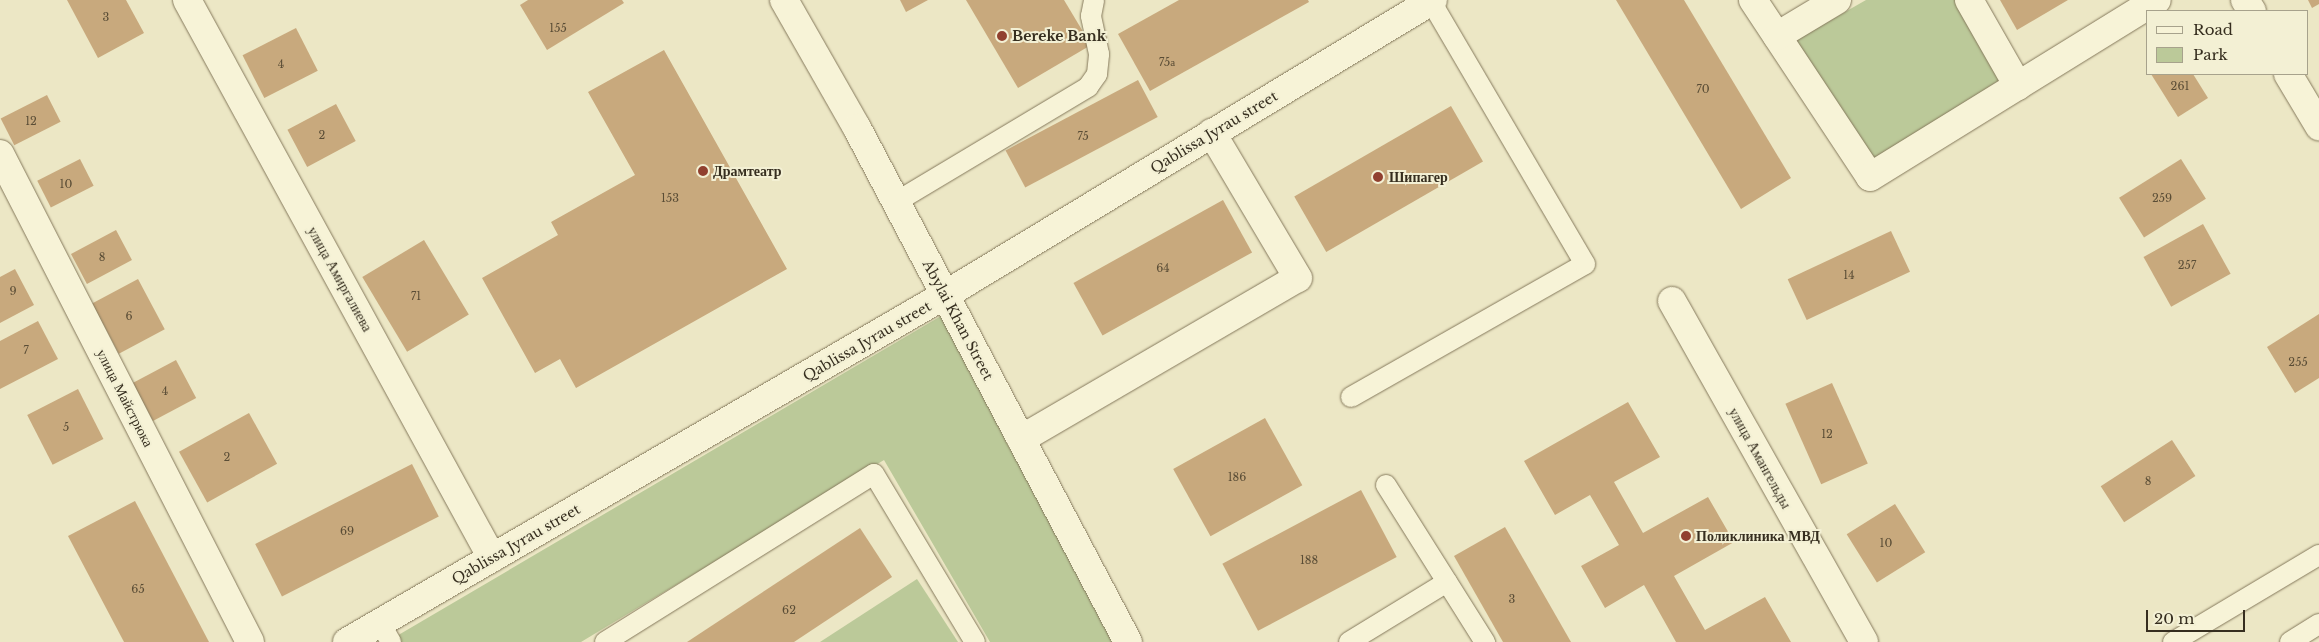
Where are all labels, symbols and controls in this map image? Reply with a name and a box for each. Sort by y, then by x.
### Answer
house number: 3 [103,10,109,24]
legend [2146,10,2309,75]
text: Road [2193,20,2233,39]
house number: 155 [549,21,567,35]
place label: Bereke Bank [1012,28,1106,44]
marker: Bereke Bank [996,30,1008,42]
text: Park [2193,45,2228,64]
house number: 75а [1159,55,1175,69]
house number: 4 [278,57,284,71]
house number: 261 [2171,79,2189,93]
house number: 70 [1696,82,1710,96]
street label: Qablissa Jyrau street [1147,87,1281,177]
house number: 12 [25,114,37,128]
house number: 2 [319,128,325,142]
house number: 75 [1077,129,1089,143]
place label: Драмтеатр [713,163,782,179]
marker: Драмтеатр [697,165,709,177]
place label: Шипагер [1389,169,1448,185]
marker: Шипагер [1371,170,1385,184]
house number: 10 [60,177,72,191]
house number: 153 [661,191,679,205]
house number: 259 [2152,191,2172,205]
street label: улица Амиргалиева [304,224,376,334]
house number: 8 [99,250,105,264]
street label: Abylai Khan Street [919,257,997,383]
house number: 257 [2178,258,2196,272]
house number: 64 [1156,261,1170,275]
house number: 14 [1843,268,1855,282]
house number: 9 [9,284,17,298]
house number: 71 [411,289,421,303]
street label: Qablissa Jyrau street [800,297,934,385]
house number: 6 [125,309,133,323]
house number: 7 [23,343,29,357]
street label: улица Майстрюка [93,346,157,450]
house number: 255 [2288,355,2308,369]
house number: 4 [162,384,168,398]
street label: улица Амангельды [1725,405,1795,511]
house number: 5 [63,420,69,434]
house number: 12 [1821,427,1833,441]
house number: 2 [224,450,230,464]
house number: 186 [1228,470,1246,484]
house number: 8 [2145,474,2151,488]
street label: Qablissa Jyrau street [449,500,583,588]
house number: 69 [340,524,354,538]
place label: Поликлиника МВД [1696,528,1820,544]
marker: Поликлиника МВД [1680,530,1692,542]
house number: 10 [1880,536,1892,550]
house number: 188 [1300,553,1318,567]
house number: 65 [131,582,145,596]
house number: 3 [1509,592,1515,606]
scale bar [2149,600,2248,632]
house number: 62 [782,603,796,617]
text: 20 m [2154,609,2194,628]

